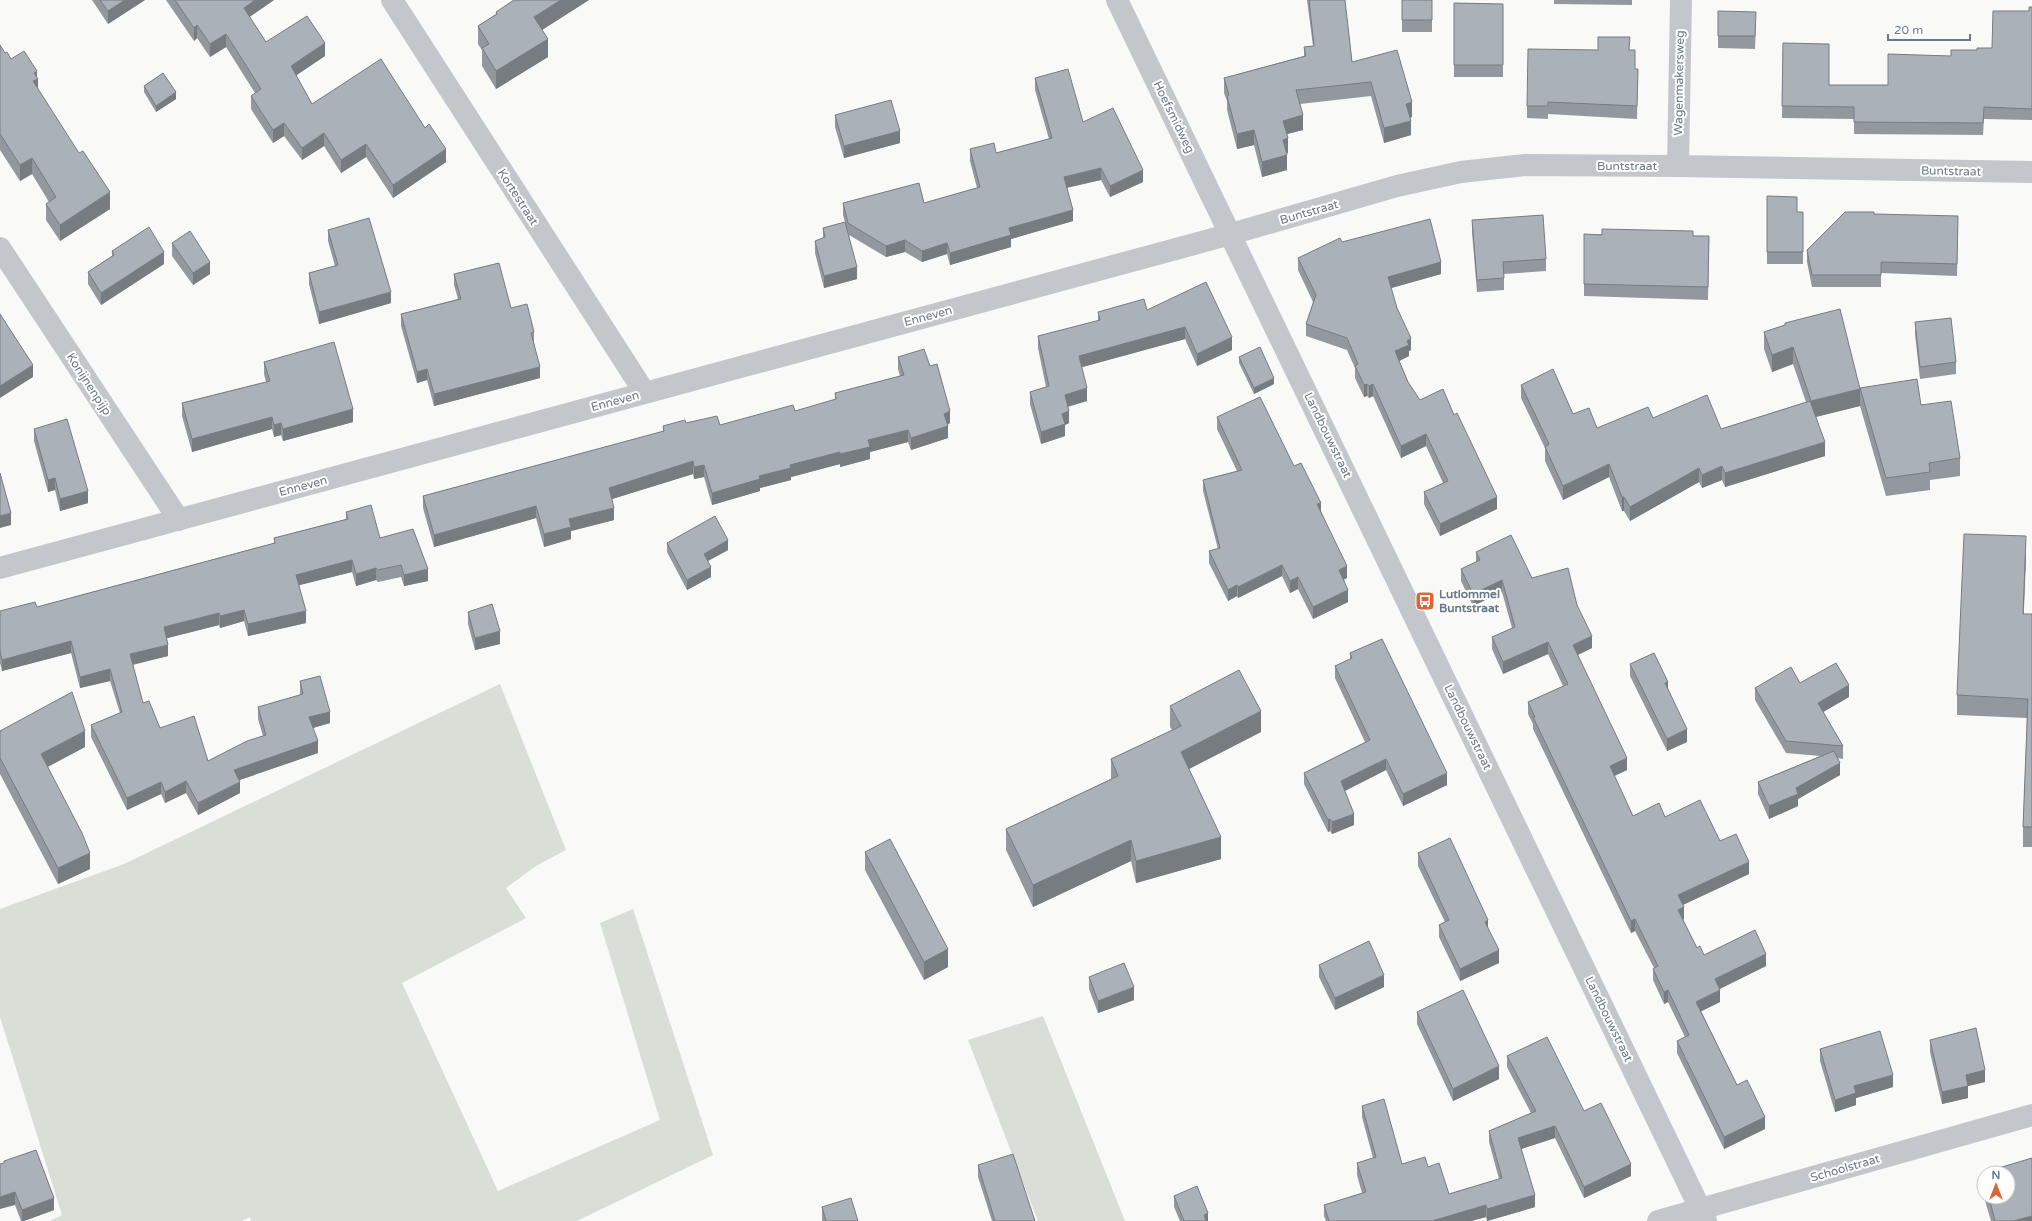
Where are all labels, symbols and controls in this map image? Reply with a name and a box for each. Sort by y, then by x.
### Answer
scale bar [1888,16,1970,42]
text: 20 m [1894,23,1923,37]
street label: Wagenmakersweg [1671,30,1687,136]
street label: Hoefsmidweg [1150,79,1198,155]
street label: Buntstraat [1597,159,1657,173]
street label: Buntstraat [1921,163,1982,179]
street label: Kortestraat [495,166,542,228]
street label: Buntstraat [1278,197,1340,227]
street label: Enneven [902,303,954,329]
street label: Konijnenpijp [64,350,114,418]
street label: Enneven [589,388,641,414]
street label: Landbouwstraat [1301,390,1355,480]
street label: Enneven [277,473,329,499]
place label: Lutlommel Buntstraat [1439,587,1500,615]
bus stop icon: Lutlommel Buntstraat [1414,590,1436,612]
street label: Landbouwstraat [1441,682,1495,772]
street label: Landbouwstraat [1582,974,1636,1064]
street label: Schoolstraat [1809,1151,1882,1185]
north arrow [1976,1165,2016,1205]
text: N [1992,1169,2000,1182]

